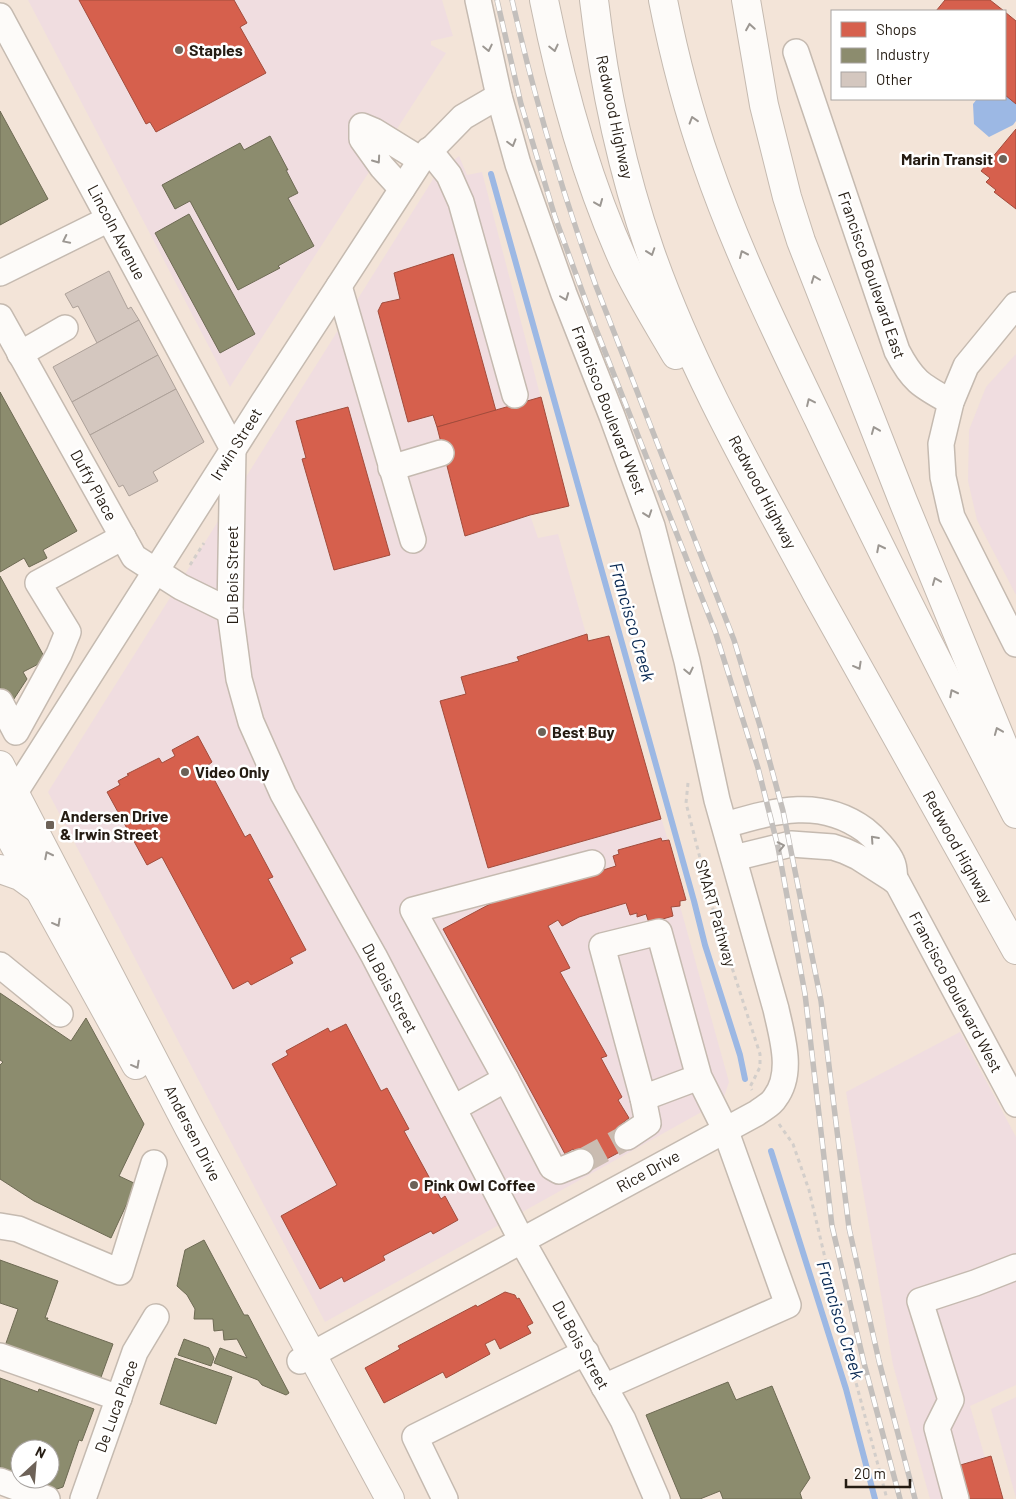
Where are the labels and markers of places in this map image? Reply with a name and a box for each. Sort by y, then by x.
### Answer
place label: Staples [189,40,243,59]
marker: Staples [173,44,185,56]
place label: Marin Transit [901,149,993,168]
marker: Marin Transit [997,153,1009,165]
place label: Best Buy [552,722,614,741]
marker: Best Buy [536,726,548,738]
place label: Video Only [195,762,270,781]
marker: Video Only [179,766,191,778]
place label: Andersen Drive & Irwin Street [60,806,169,843]
marker: Andersen Drive & Irwin Street [44,819,56,831]
place label: Pink Owl Coffee [424,1175,536,1194]
marker: Pink Owl Coffee [408,1179,420,1191]

